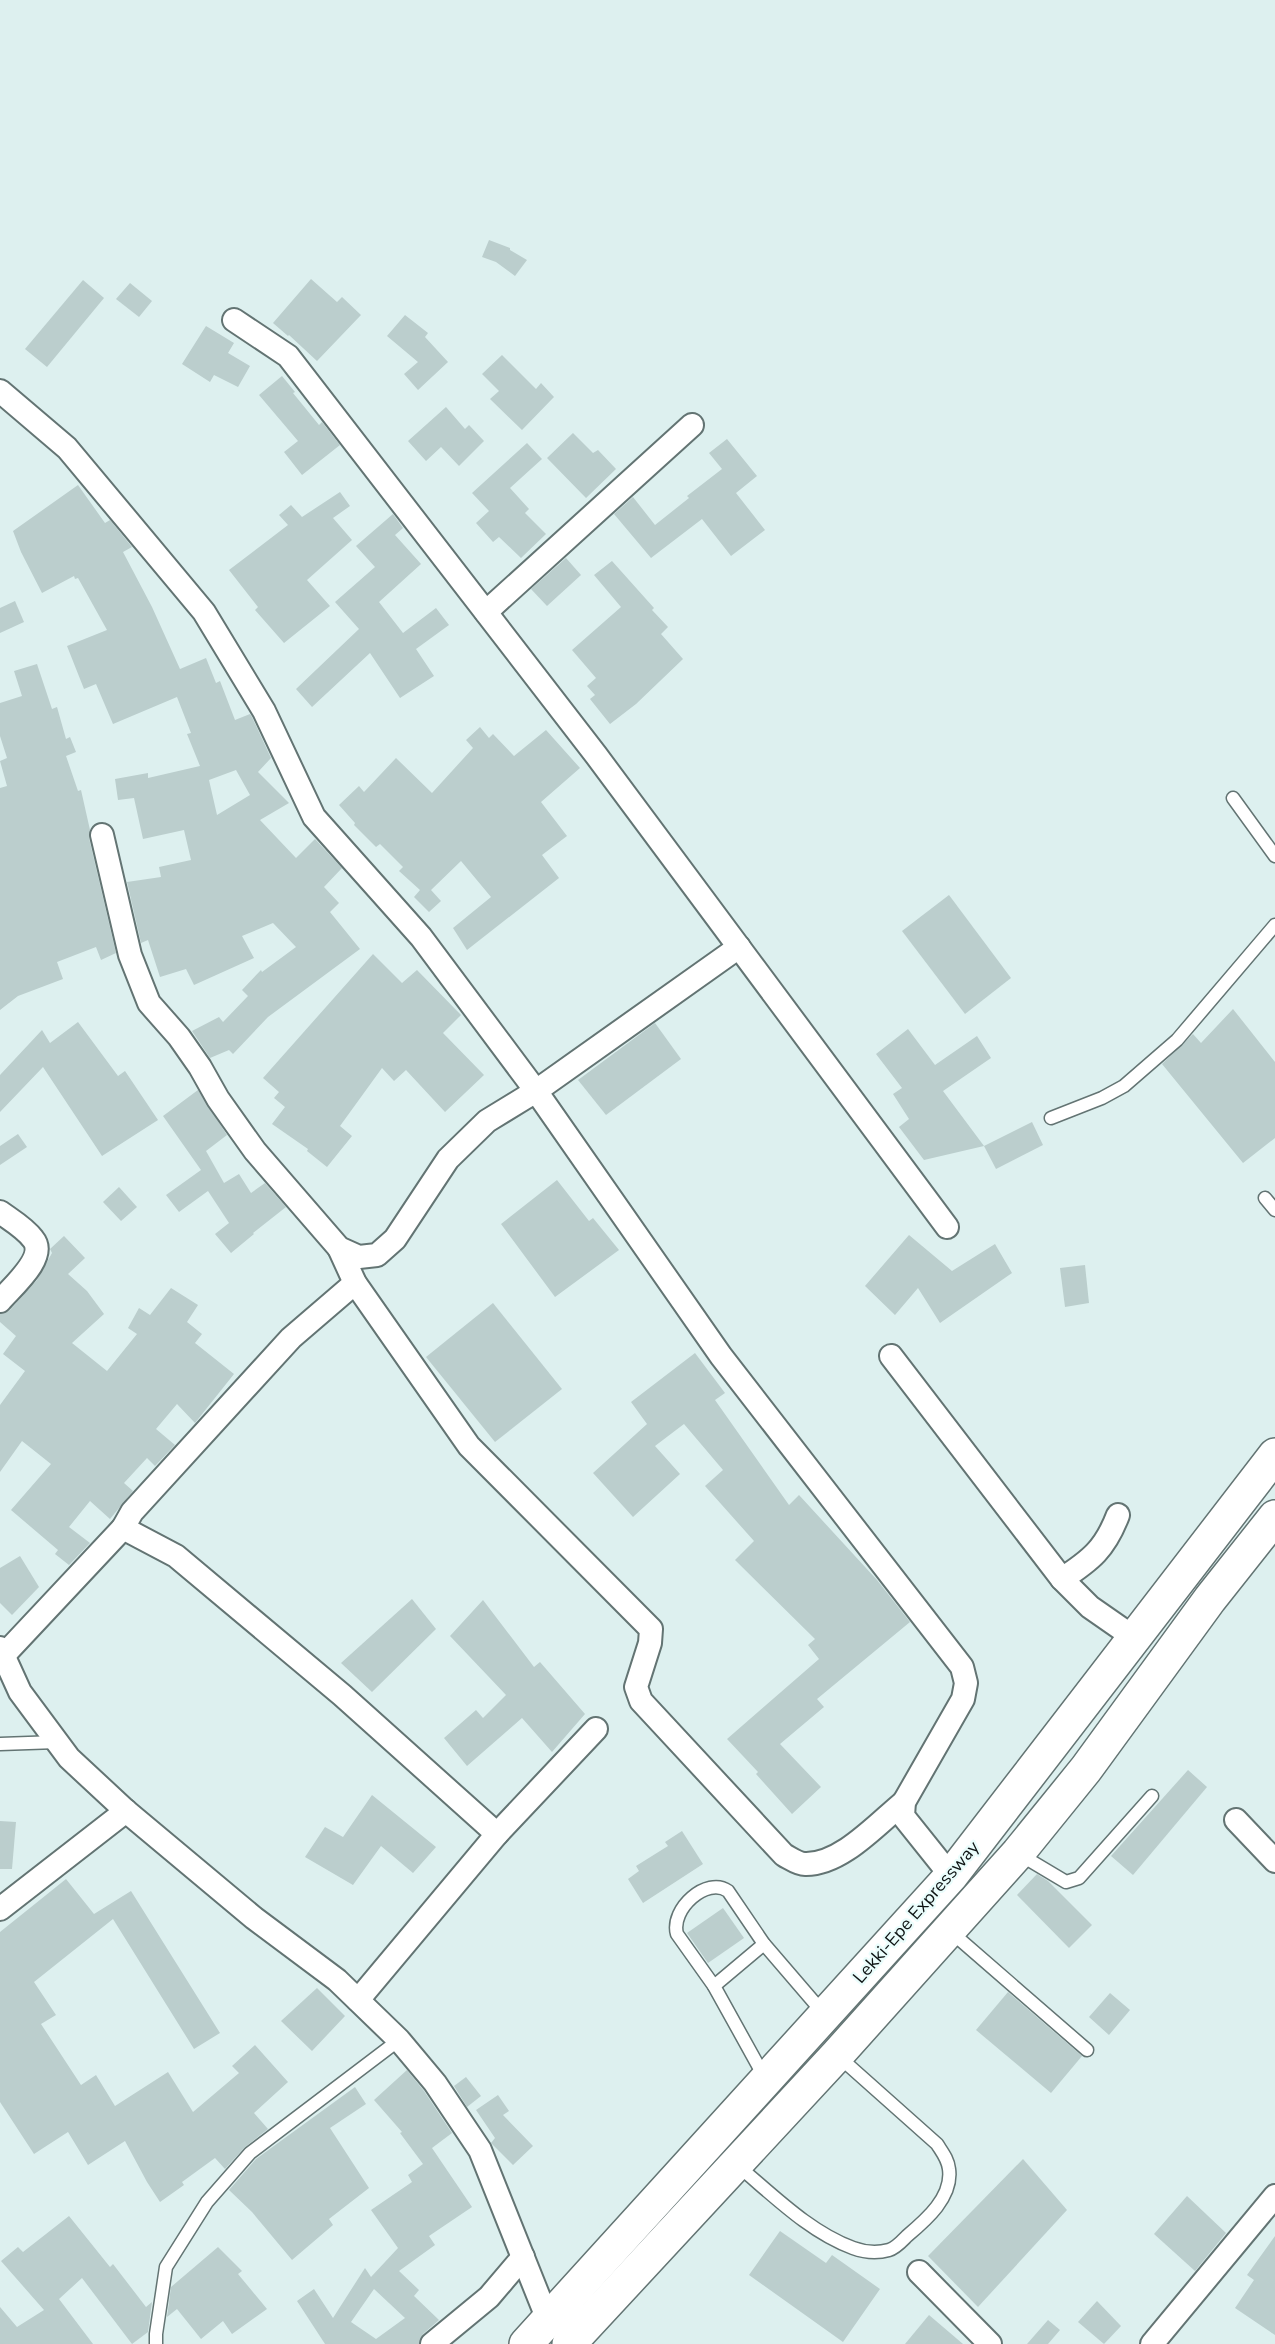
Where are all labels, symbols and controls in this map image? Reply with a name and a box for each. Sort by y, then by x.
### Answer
street label: Lekki-Epe Expressway [847,1835,985,1988]

